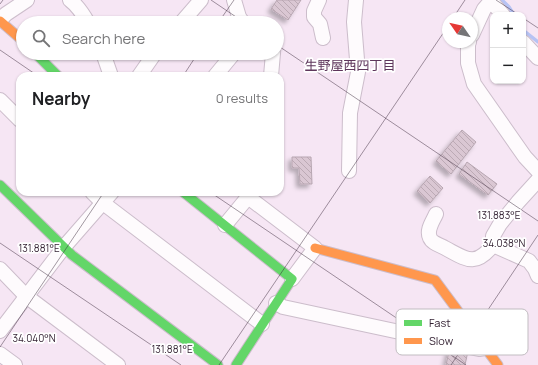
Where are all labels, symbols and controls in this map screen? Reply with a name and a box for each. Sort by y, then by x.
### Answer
north arrow [442,12,478,48]
map controls [490,12,526,84]
button: + [490,12,526,48]
search box [16,16,284,60]
icon: search [30,27,52,49]
text: Search here [62,28,145,49]
button: − [490,48,526,84]
district label: 生野屋西四丁目 [304,56,396,74]
text: Nearby [32,87,90,110]
text: 0 results [216,89,268,107]
text: 131.883°E [478,208,521,222]
text: 34.038°N [483,236,525,250]
text: 131.881°E [18,241,60,255]
legend [396,309,528,355]
text: Fast [429,315,451,330]
text: 34.040°N [12,331,56,345]
text: Slow [429,333,454,348]
text: 131.881°E [151,342,193,356]

